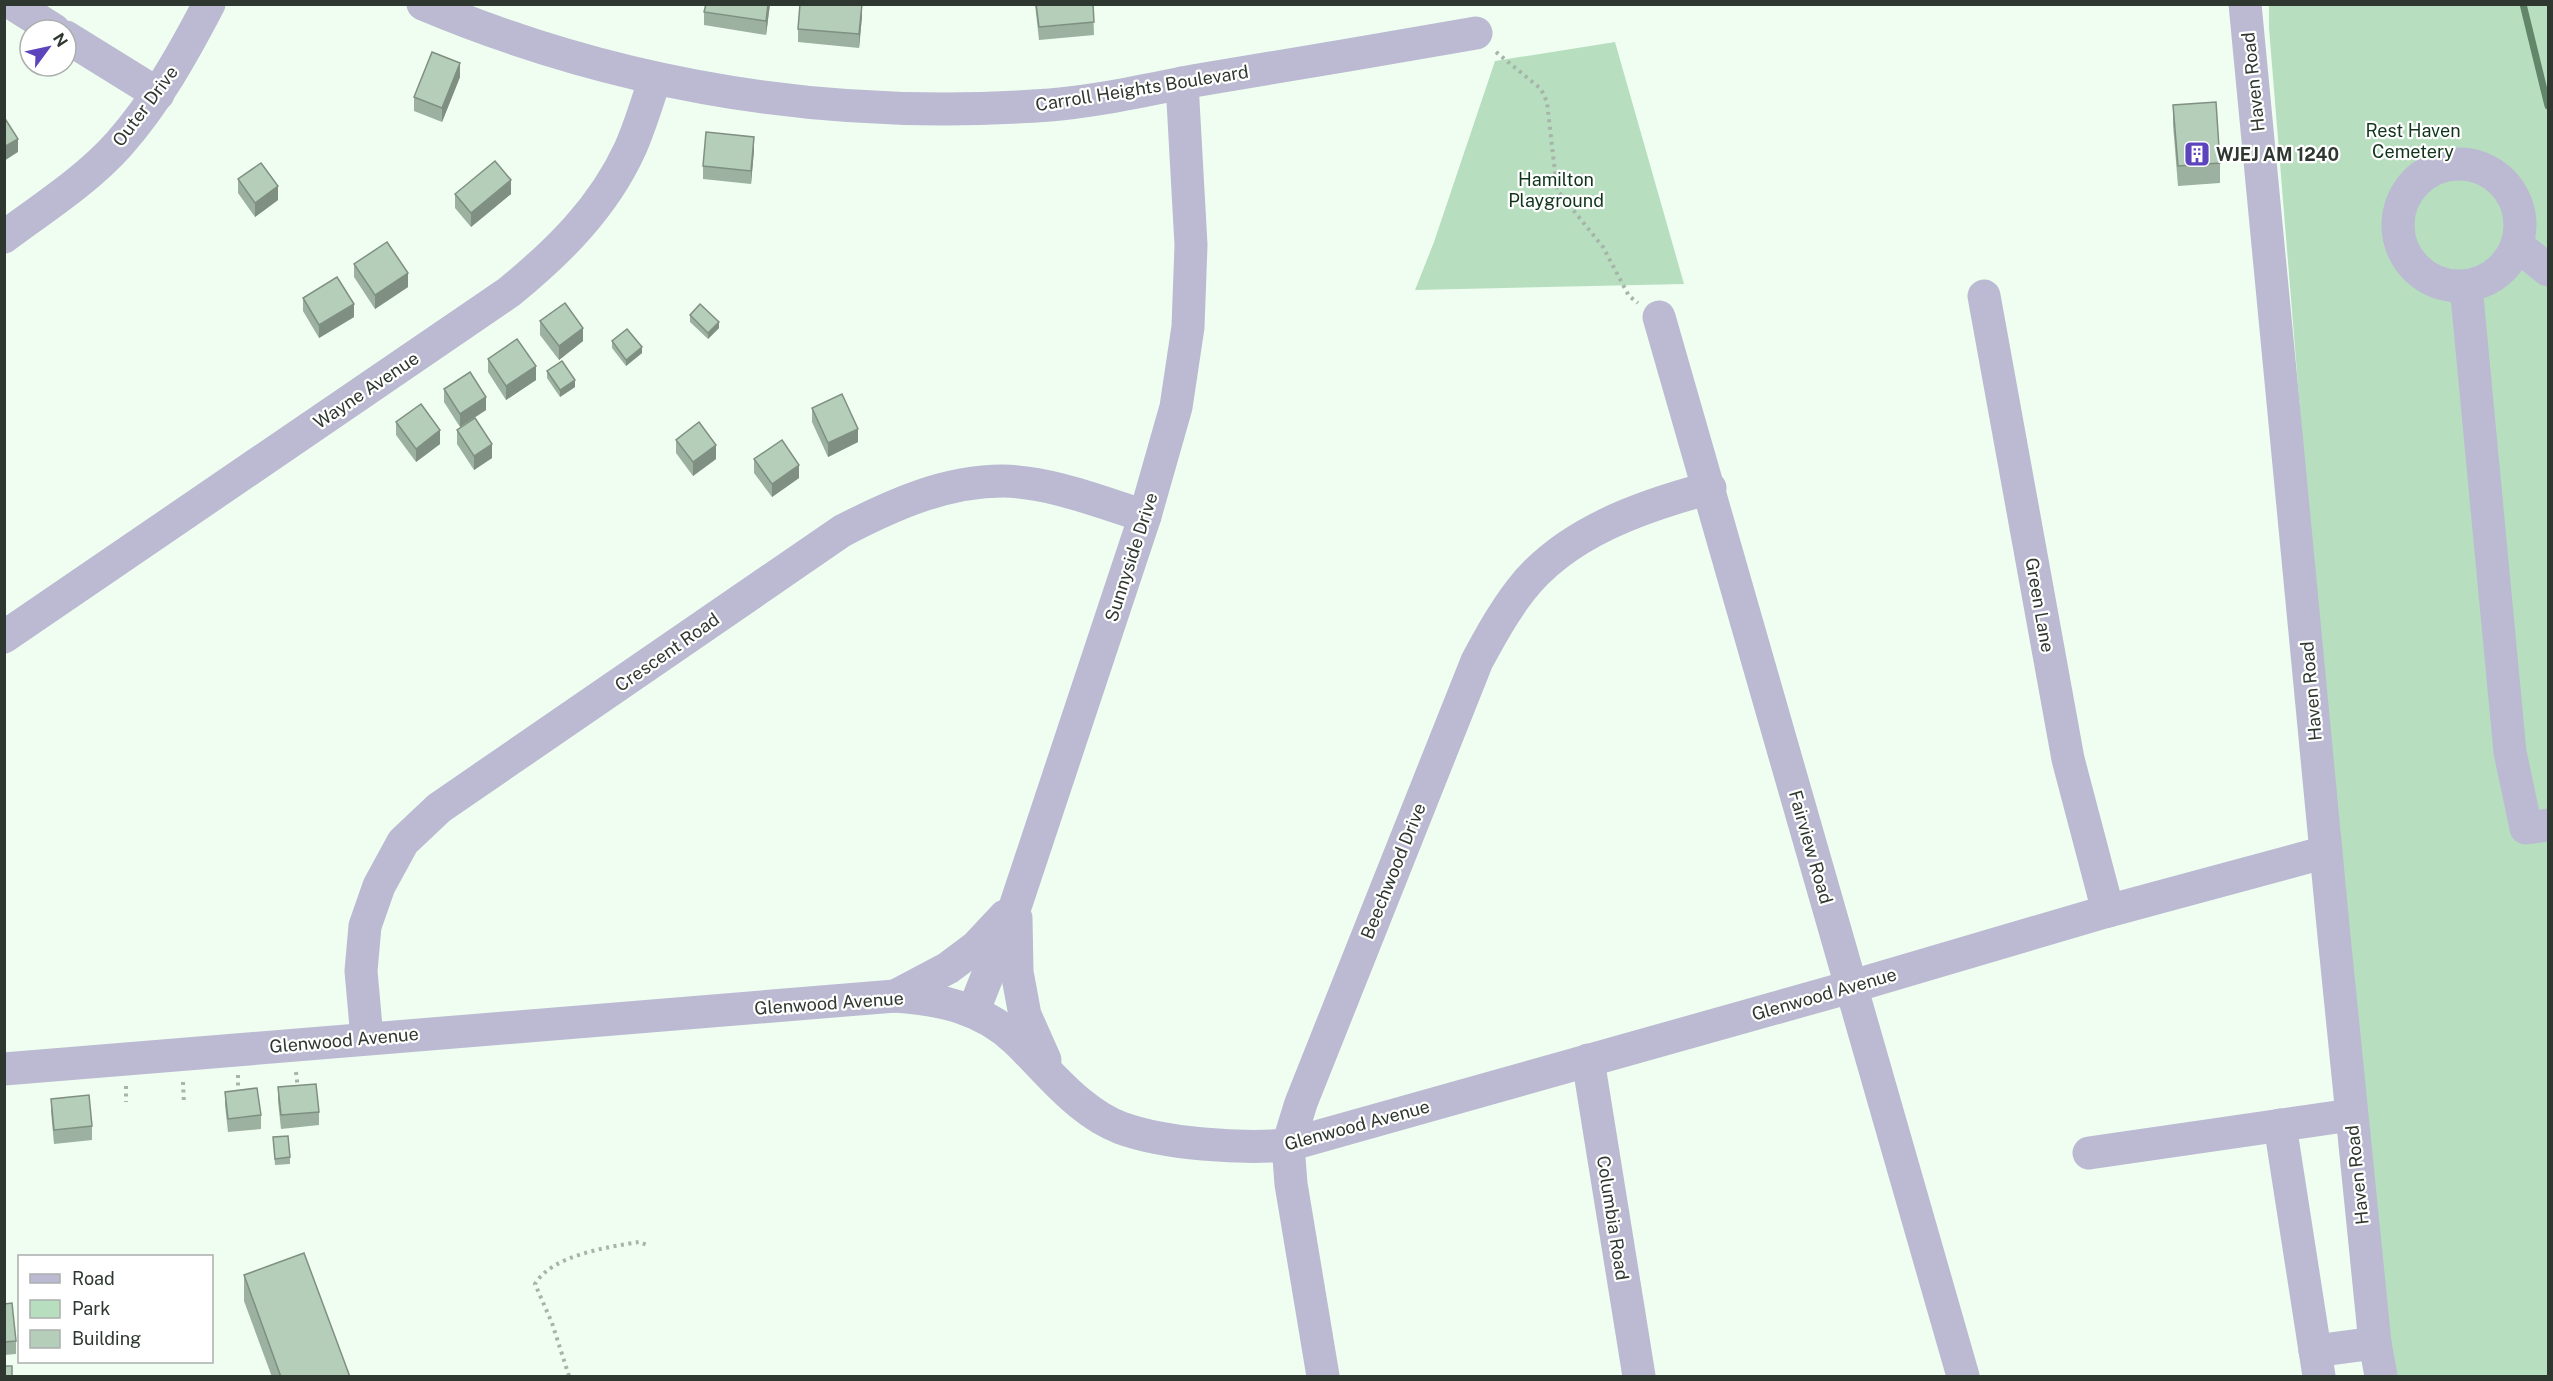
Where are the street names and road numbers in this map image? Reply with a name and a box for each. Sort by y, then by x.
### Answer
street label: Haven Road [2237,31,2269,133]
street label: Carroll Heights Boulevard [1034,61,1250,115]
street label: Outer Drive [108,62,182,150]
street label: Wayne Avenue [309,347,423,433]
street label: Sunnyside Drive [1100,490,1162,624]
street label: Green Lane [2021,556,2059,654]
street label: Crescent Road [611,608,723,696]
street label: Haven Road [2296,640,2326,742]
street label: Fairview Road [1785,788,1837,906]
street label: Beechwood Drive [1356,800,1430,942]
street label: Glenwood Avenue [1749,963,1899,1025]
street label: Glenwood Avenue [754,987,904,1019]
street label: Glenwood Avenue [269,1023,419,1057]
street label: Glenwood Avenue [1282,1095,1432,1155]
street label: Haven Road [2341,1124,2373,1226]
street label: Columbia Road [1593,1154,1633,1282]

